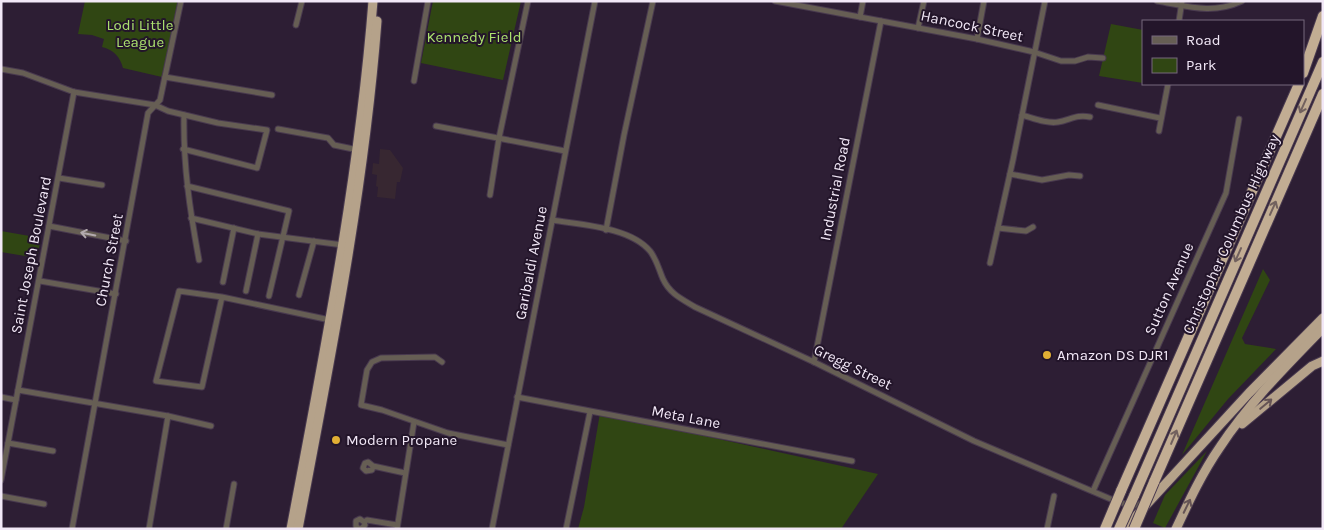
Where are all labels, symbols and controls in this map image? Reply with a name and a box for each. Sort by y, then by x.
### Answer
street label: Hancock Street [919,6,1025,46]
park label: Lodi Little League [107,16,173,51]
legend [1142,20,1304,85]
park label: Kennedy Field [426,28,522,46]
text: Road [1186,31,1221,49]
text: Park [1186,56,1216,74]
one-way arrow [1298,98,1308,113]
street label: Christopher Columbus Highway [1179,131,1283,337]
street label: Industrial Road [816,136,854,242]
street label: Saint Joseph Boulevard [7,175,55,335]
one-way arrow [1269,201,1279,216]
street label: Garibaldi Avenue [511,205,551,321]
street label: Church Street [91,212,127,308]
one-way arrow [80,228,96,238]
street label: Sutton Avenue [1141,240,1197,338]
one-way arrow [1233,247,1243,262]
street label: Gregg Street [811,340,895,394]
place label: Amazon DS DJR1 [1057,346,1168,364]
marker: Amazon DS DJR1 [1041,349,1053,361]
one-way arrow [1259,398,1272,409]
street label: Meta Lane [650,401,722,433]
one-way arrow [1169,430,1179,445]
place label: Modern Propane [346,431,457,449]
marker: Modern Propane [330,434,342,446]
one-way arrow [1183,499,1192,514]

